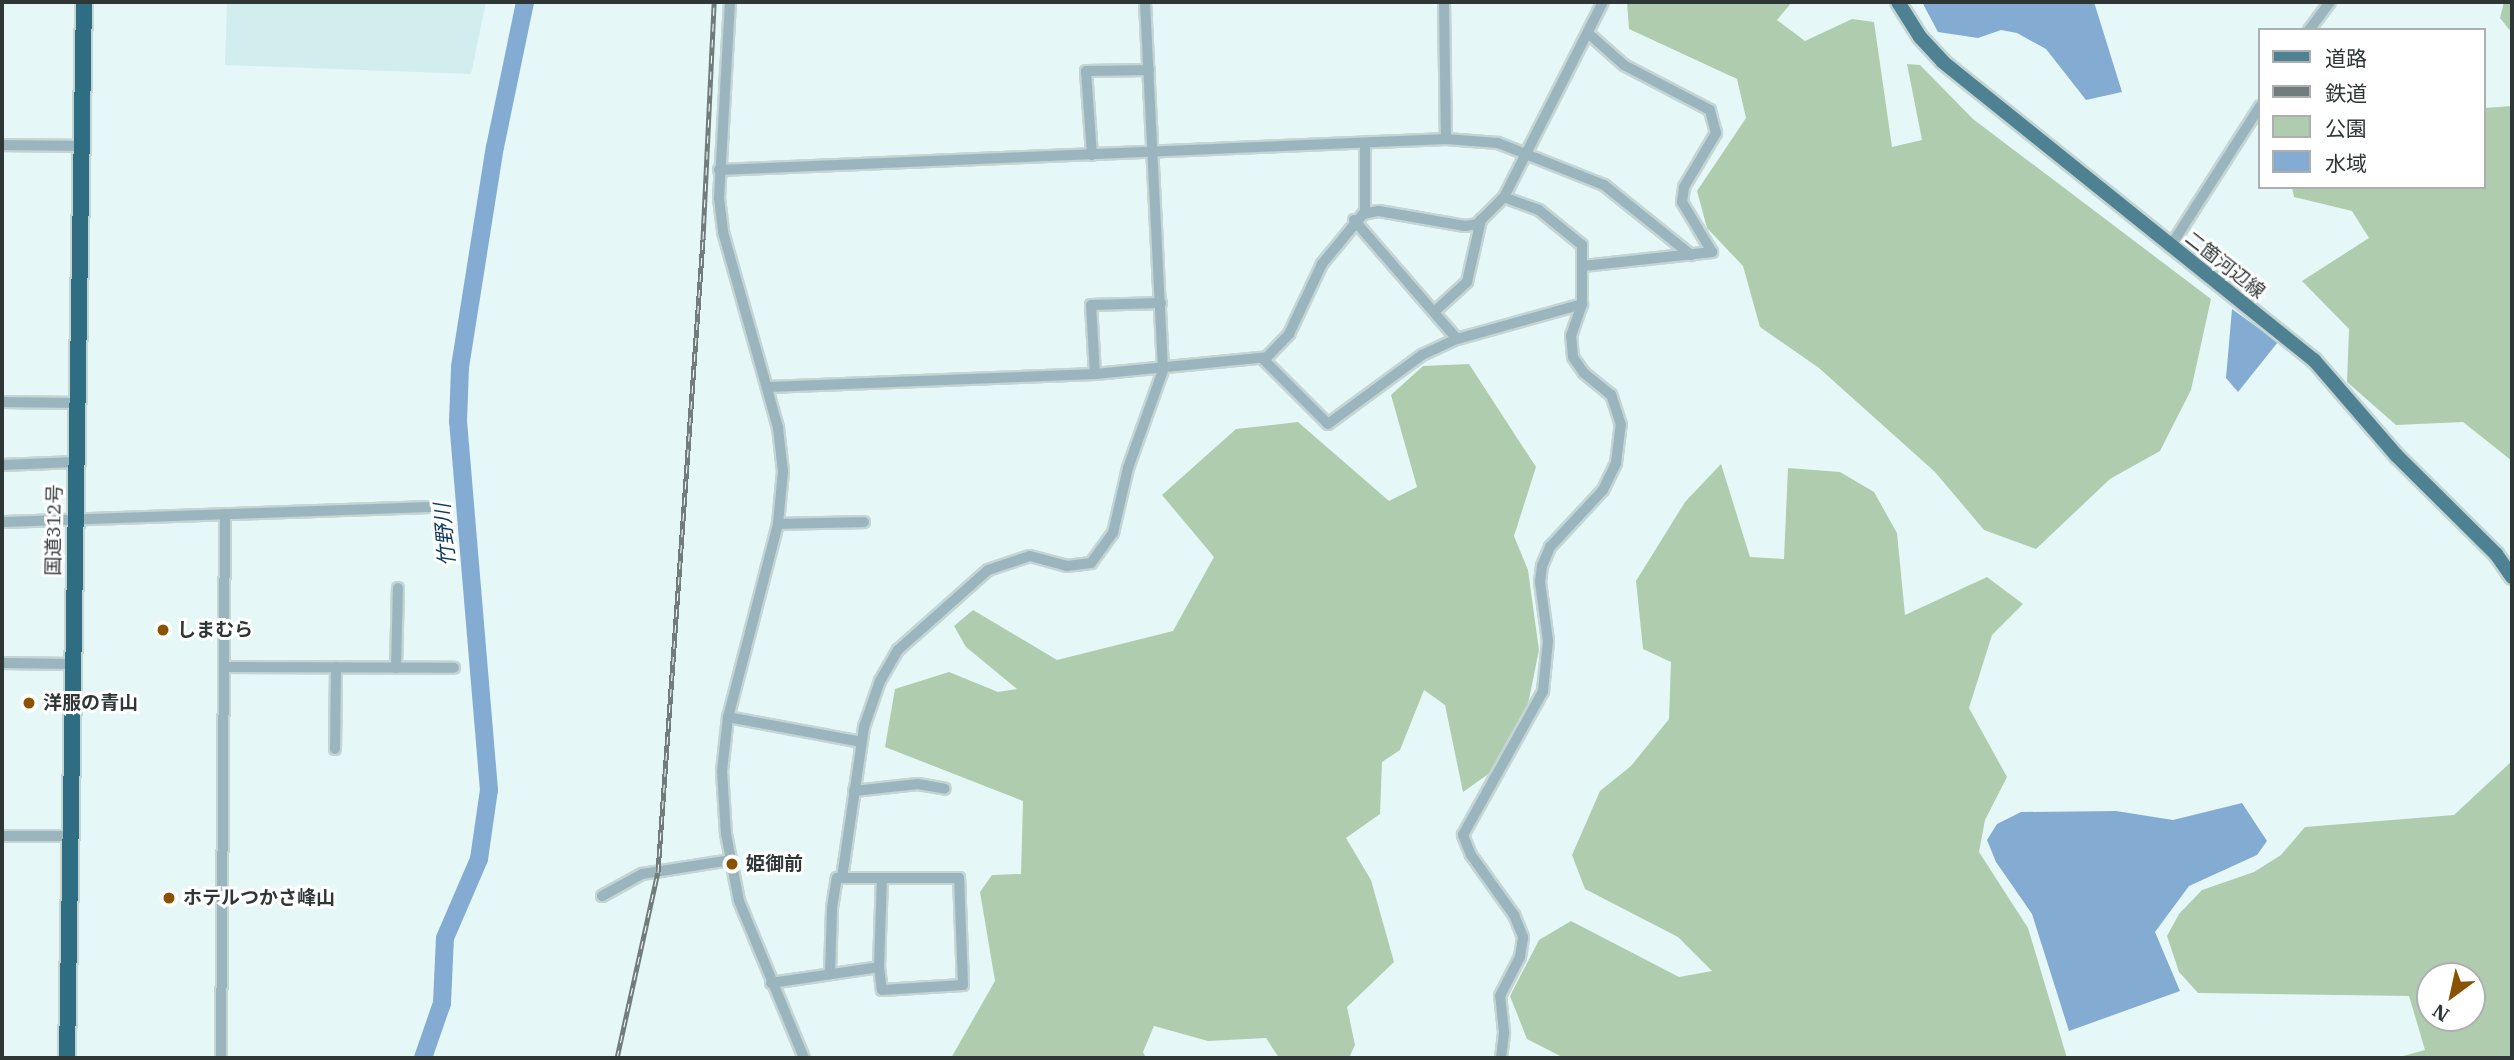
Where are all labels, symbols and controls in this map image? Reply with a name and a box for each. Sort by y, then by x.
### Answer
legend [2258,28,2486,189]
text: 道路 [2325,44,2367,72]
text: 鉄道 [2325,79,2367,107]
text: 公園 [2325,114,2367,142]
text: 水域 [2325,149,2367,177]
street label: 二箇河辺線 [2181,227,2269,303]
street label: 国道312号 [42,484,66,576]
water label: 竹野川 [429,503,459,567]
place label: しまむら [177,619,253,641]
marker: しまむら [155,622,171,638]
place label: 洋服の青山 [43,692,138,714]
marker: 洋服の青山 [21,695,37,711]
place label: 姫御前 [746,853,803,875]
marker: 姫御前 [724,856,740,872]
place label: ホテルつかさ峰山 [183,887,335,909]
marker: ホテルつかさ峰山 [161,890,177,906]
north arrow [2416,962,2486,1032]
text: N [2428,999,2453,1027]

